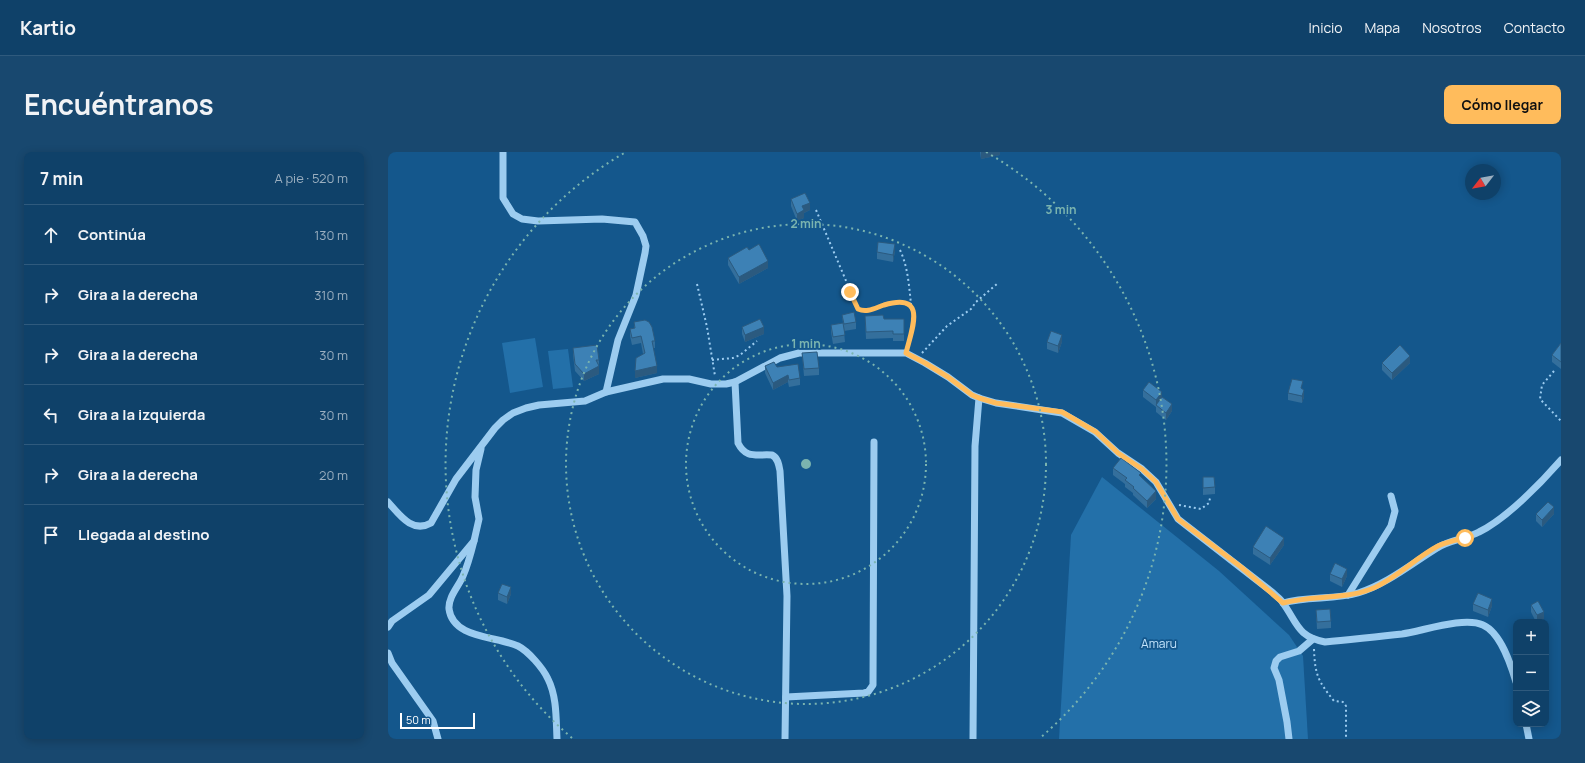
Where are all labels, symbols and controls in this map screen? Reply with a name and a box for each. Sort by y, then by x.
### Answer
text: Kartio [20,15,76,41]
text: Inicio [1309,18,1343,37]
text: Mapa [1365,18,1400,37]
text: Nosotros [1422,18,1482,37]
text: Contacto [1504,18,1565,37]
text: Encuéntranos [24,85,214,123]
button: Cómo llegar [1444,85,1561,124]
north arrow [1465,164,1501,200]
text: 7 min [40,167,83,190]
text: A pie · 520 m [275,169,348,187]
text: 3 min [1045,201,1077,218]
text: 2 min [790,215,822,232]
icon: ahead [40,224,62,246]
text: Continúa [78,224,146,245]
text: 130 m [314,226,348,244]
route end [841,283,859,301]
icon: right [40,284,62,306]
text: Gira a la derecha [78,284,198,305]
text: 310 m [314,286,348,304]
text: 1 min [791,335,821,352]
icon: right [40,344,62,366]
text: Gira a la derecha [78,344,198,365]
text: 30 m [319,346,348,364]
icon: left [40,404,62,426]
text: Gira a la izquierda [78,404,205,425]
text: 30 m [319,406,348,424]
centre of rings [799,457,813,471]
icon: right [40,464,62,486]
text: Gira a la derecha [78,464,198,485]
text: 20 m [319,466,348,484]
icon: arrive [40,524,62,546]
text: Llegada al destino [78,524,210,545]
route start [1456,529,1474,547]
map controls [1513,619,1549,727]
button: + [1513,619,1549,655]
park label: Amaru [1141,635,1177,652]
button: − [1513,655,1549,691]
button: layers [1513,691,1549,727]
scale bar [400,711,475,730]
text: 50 m [406,712,431,727]

